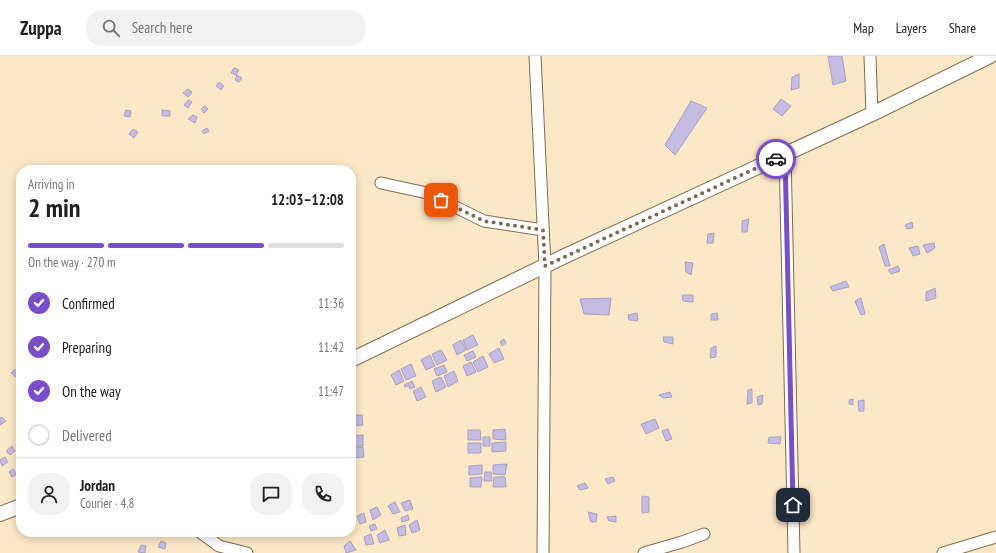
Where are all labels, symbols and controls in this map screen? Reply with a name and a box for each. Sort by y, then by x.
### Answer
search box [86,10,366,46]
text: Zuppa [20,16,62,40]
icon: search [100,17,122,39]
text: Search here [132,18,193,37]
text: Map [853,19,874,37]
text: Layers [896,19,927,37]
text: Share [949,19,976,37]
courier [756,139,796,179]
icon: car [765,148,787,170]
text: Arriving in [28,176,75,193]
pin [424,183,458,217]
icon: bag [430,189,452,211]
text: 12:03–12:08 [271,190,344,209]
text: 2 min [28,191,81,224]
text: On the way · 270 m [28,254,115,271]
icon: check [28,292,50,314]
text: Confirmed [62,294,115,313]
text: 11:36 [318,295,344,312]
icon: check [28,336,50,358]
text: Preparing [62,338,112,357]
text: 11:42 [318,339,344,356]
icon: check [28,380,50,402]
text: On the way [62,382,121,401]
text: 11:47 [318,383,344,400]
text: Delivered [62,426,112,445]
button: person [28,473,70,515]
button: chat [250,473,292,515]
button: phone [302,473,344,515]
text: Jordan [80,476,115,495]
pin [776,488,810,522]
icon: home [782,494,804,516]
text: Courier · 4.8 [80,495,134,512]

